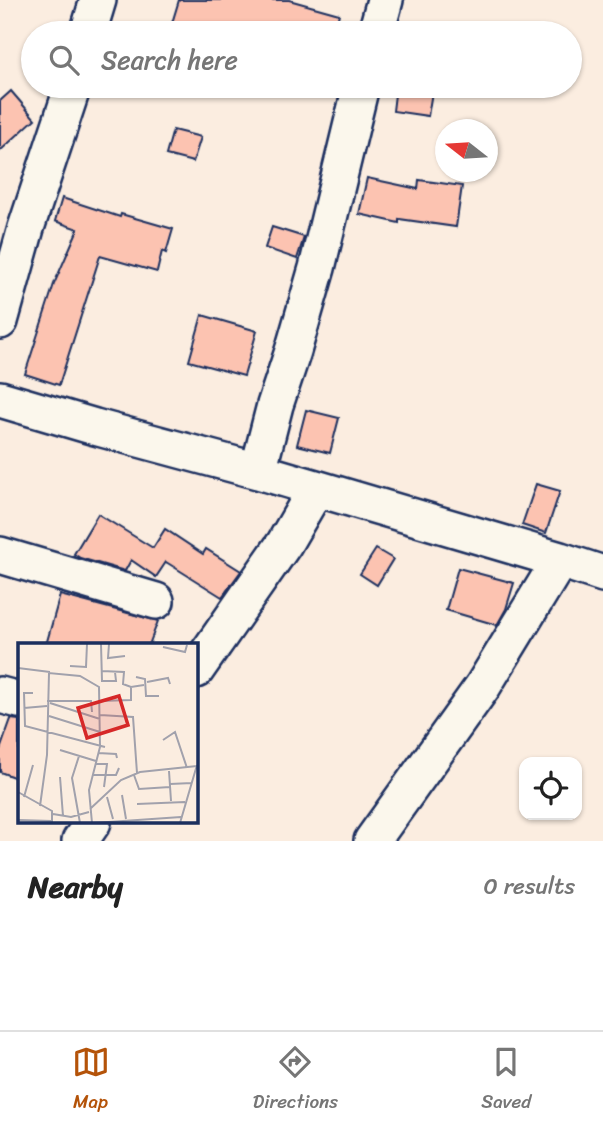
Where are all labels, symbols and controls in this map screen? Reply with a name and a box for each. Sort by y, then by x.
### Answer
search box [21,21,582,98]
text: Search here [101,37,238,83]
icon: search [45,41,83,79]
north arrow [435,119,498,182]
inset map [18,643,198,824]
map controls [519,757,582,820]
button: locate [519,757,582,820]
text: Nearby [28,860,123,914]
text: 0 results [483,866,575,907]
tab: Map [72,1043,110,1118]
tab: Directions [253,1043,338,1118]
tab: Saved [481,1043,531,1118]

